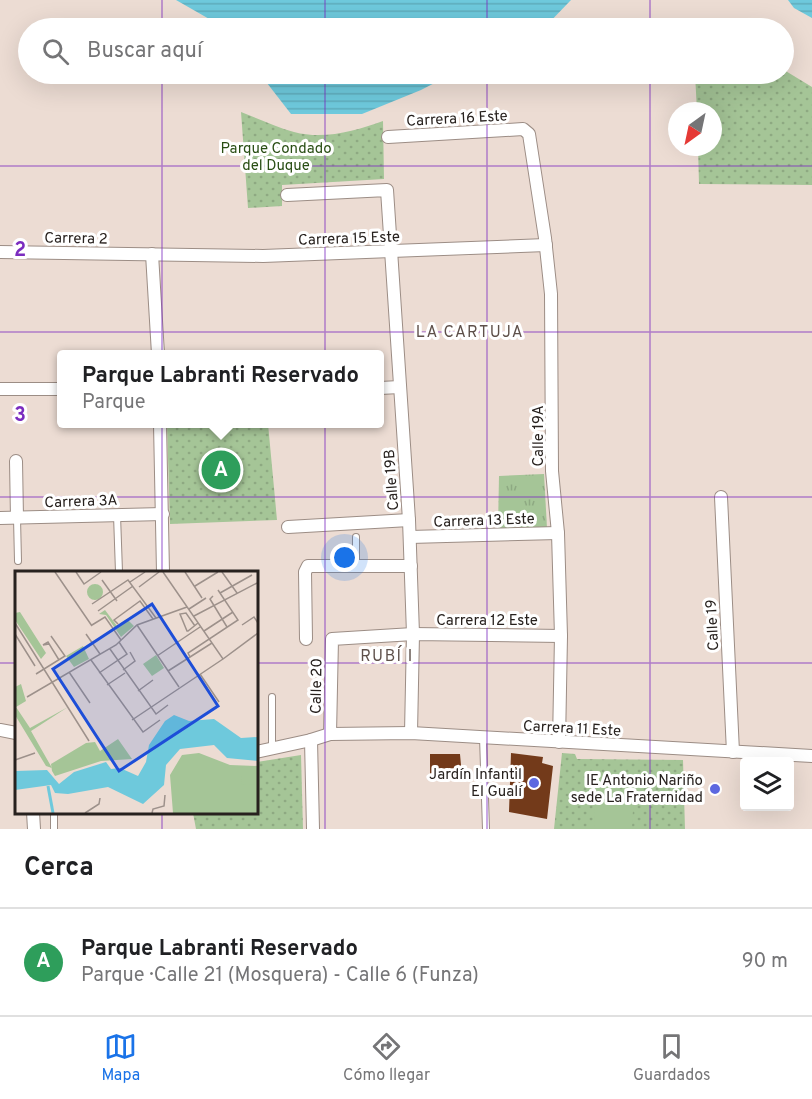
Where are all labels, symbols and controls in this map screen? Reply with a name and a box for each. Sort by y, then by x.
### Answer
search box [18,18,794,84]
icon: search [39,35,72,68]
text: Buscar aquí [87,38,203,65]
north arrow [668,102,722,156]
street label: Carrera 16 Este [406,107,508,132]
park label: Parque Condado del Duque [220,140,332,176]
street label: Carrera 15 Este [298,228,400,251]
street label: Carrera 2 [44,229,108,250]
text: 2 [14,238,26,264]
district label: LA CARTUJA [416,323,524,343]
popup [57,350,384,428]
text: Parque Labranti Reservado [82,363,359,390]
text: Parque [82,390,145,416]
text: 3 [14,403,26,429]
street label: Calle 19A [530,405,549,467]
pin: A [202,448,240,492]
street label: Calle 19B [381,449,404,511]
street label: Carrera 3A [44,492,118,513]
street label: Carrera 13 Este [433,510,535,533]
your location [330,543,359,572]
inset map [15,571,258,814]
street label: Calle 19 [703,599,724,651]
street label: Carrera 12 Este [436,612,538,631]
district label: RUBÍ I [360,645,414,667]
street label: Calle 20 [308,658,327,714]
street label: Carrera 11 Este [522,717,621,742]
map controls [740,757,794,811]
button: layers [740,757,794,811]
place label: Jardín Infantil El Gualí [429,766,523,802]
place label: IE Antonio Nariño sede La Fraternidad [571,772,703,808]
marker: Jardín Infantil El Gualí [527,776,541,790]
marker: IE Antonio Nariño sede La Fraternidad [708,782,722,796]
text: Cerca [24,852,94,885]
text: Parque Labranti Reservado [81,936,358,963]
text: A [36,949,51,975]
text: 90 m [742,949,788,975]
text: Parque · Calle 21 (Mosquera) - Calle 6 (Funza) [81,963,479,989]
tab: Mapa [101,1030,140,1086]
tab: Cómo llegar [343,1030,430,1086]
tab: Guardados [633,1030,711,1086]

